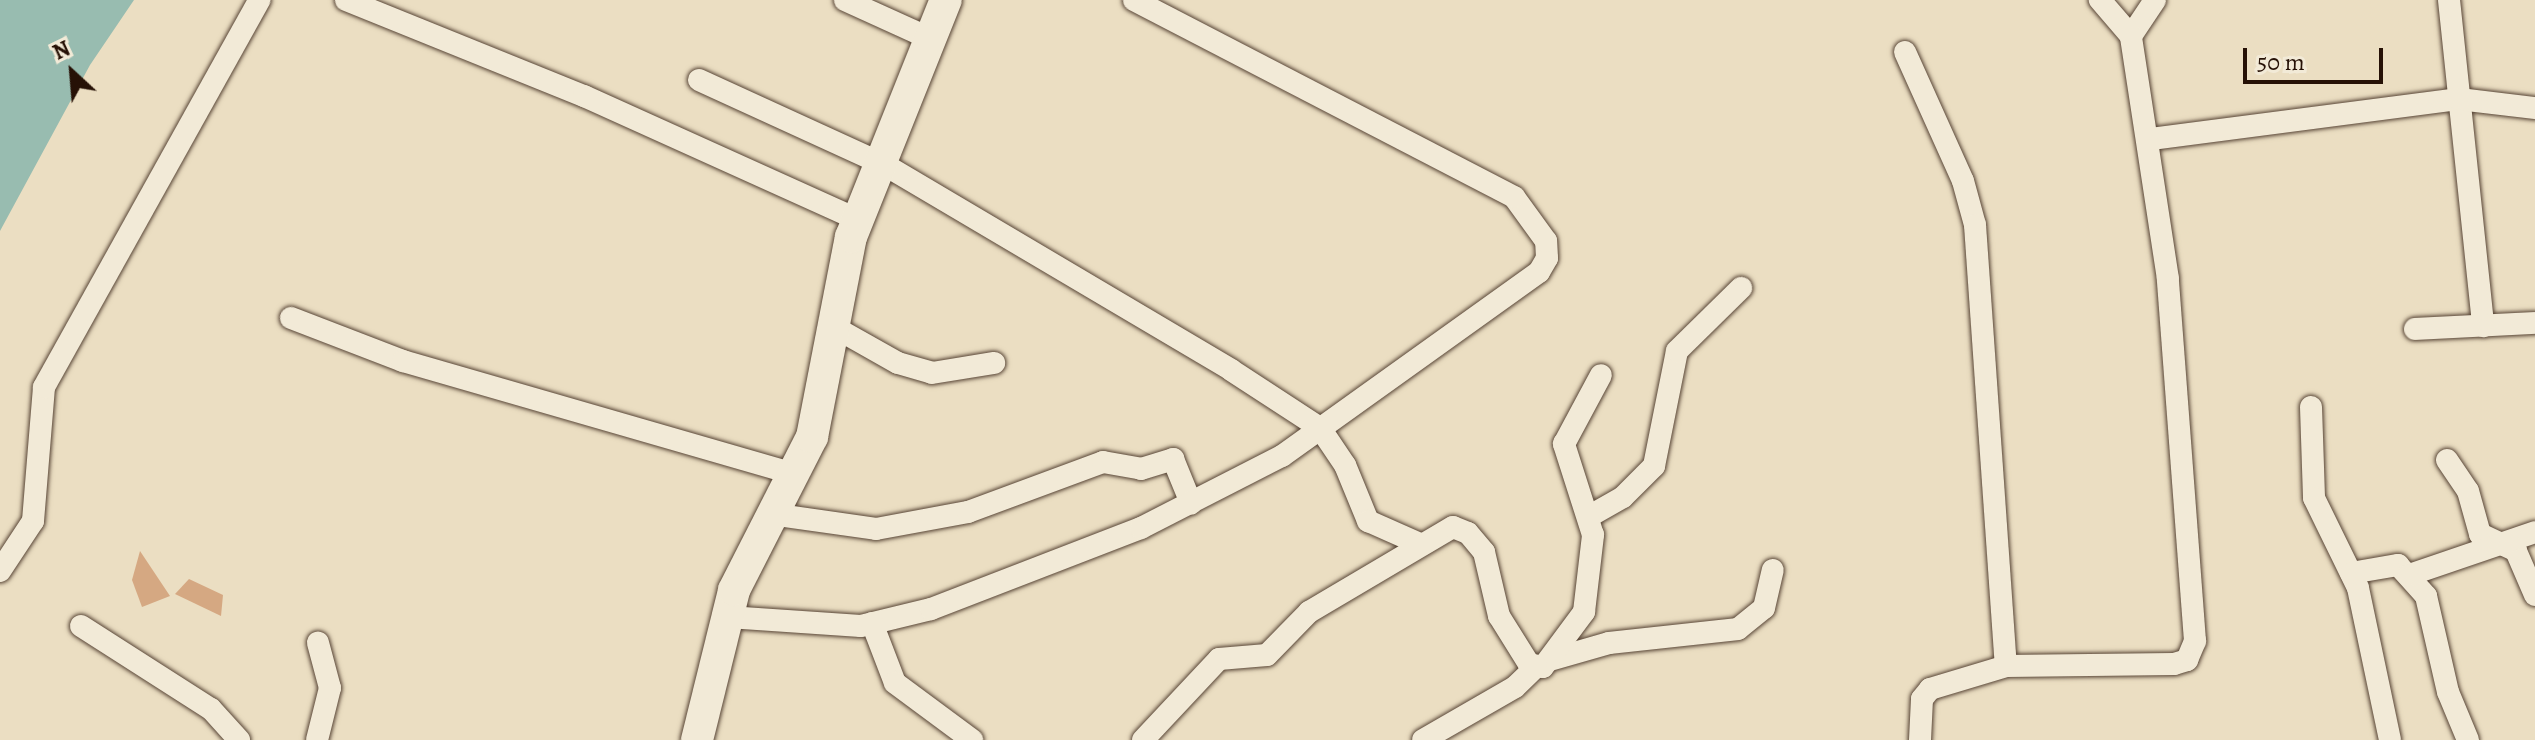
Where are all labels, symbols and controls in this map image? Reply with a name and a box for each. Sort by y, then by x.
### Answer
north arrow [32,32,112,112]
scale bar [2247,32,2387,82]
text: N [48,33,75,67]
text: 50 m [2257,46,2305,78]

